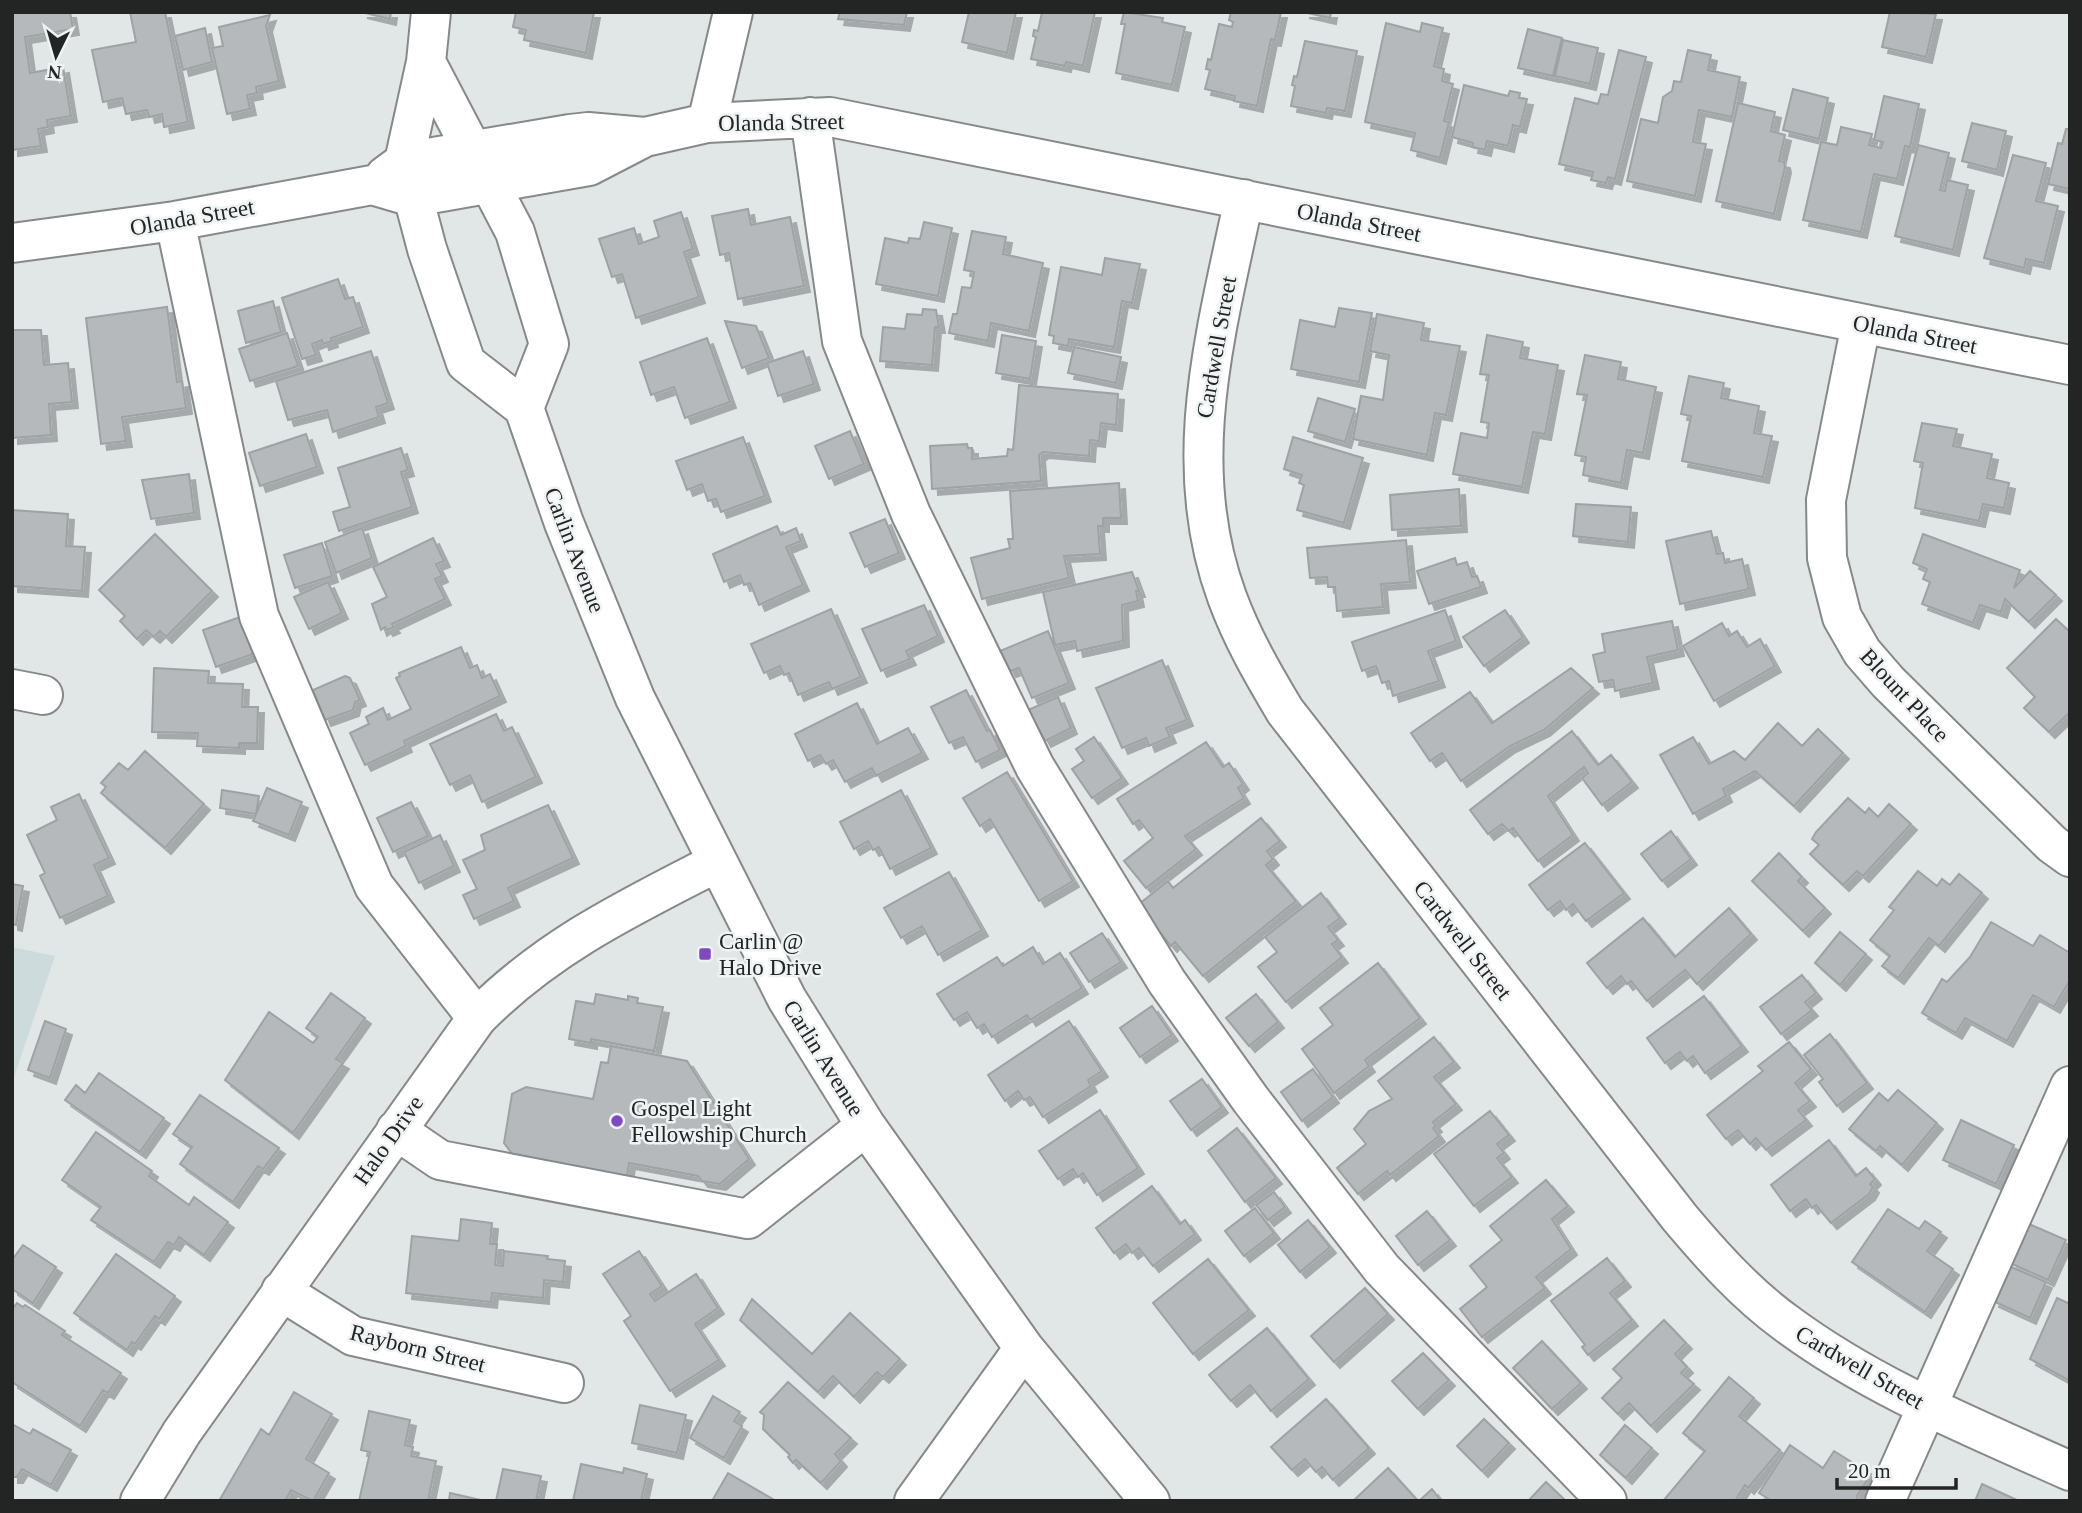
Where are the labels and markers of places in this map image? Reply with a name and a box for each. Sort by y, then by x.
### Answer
place label: Carlin @ Halo Drive [719,929,822,980]
marker: Carlin @ Halo Drive [697,946,713,962]
place label: Gospel Light Fellowship Church [631,1096,807,1147]
marker: Gospel Light Fellowship Church [609,1113,625,1129]

